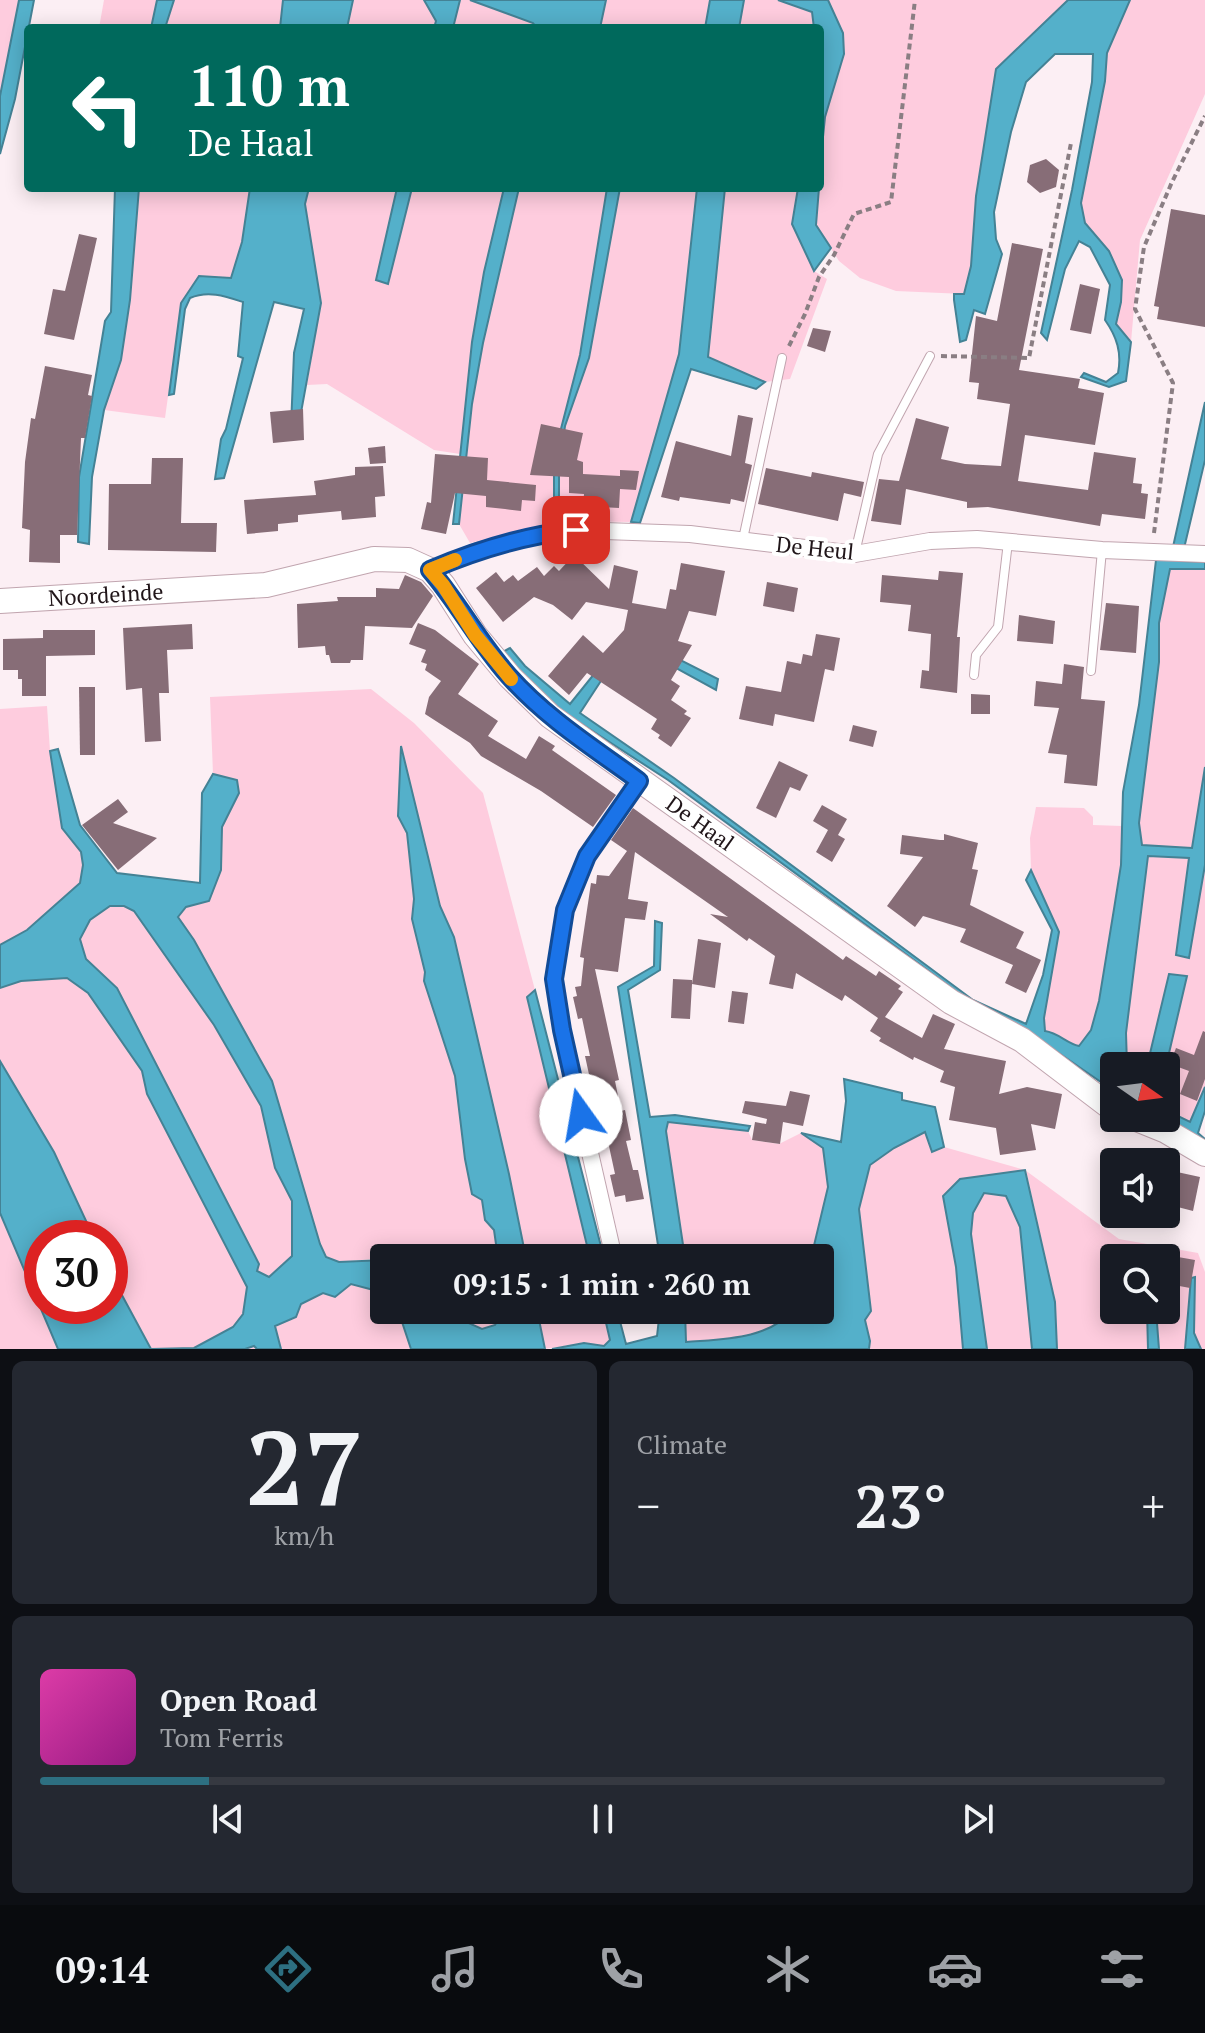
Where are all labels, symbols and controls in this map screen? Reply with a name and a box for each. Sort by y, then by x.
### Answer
text: 110 m [188,48,350,122]
icon: left [56,56,160,160]
text: De Haal [188,119,314,166]
pin [542,496,610,564]
icon: arrive [554,508,598,552]
street label: De Heul [775,529,856,566]
street label: Noordeinde [47,576,164,612]
street label: De Haal [661,789,740,857]
north arrow [1100,1052,1180,1132]
map controls [1100,1052,1180,1324]
position arrow [539,1073,623,1157]
button: sound [1100,1148,1180,1228]
speed limit sign: 30 [24,1220,128,1324]
button: search [1100,1244,1180,1324]
text: 09:15 · 1 min · 260 m [454,1264,750,1304]
text: 27 [245,1397,363,1535]
text: Climate [637,1427,727,1461]
text: 23° [854,1466,947,1545]
text: − [637,1476,660,1535]
text: + [1142,1476,1165,1535]
text: km/h [274,1518,334,1552]
text: Open Road [160,1680,317,1720]
text: Tom Ferris [160,1720,284,1754]
icon: previous [206,1797,250,1841]
icon: pause [581,1797,625,1841]
icon: next [956,1797,1000,1841]
icon: directions [260,1941,316,1997]
icon: music [427,1941,483,1997]
icon: phone [593,1941,649,1997]
icon: climate [760,1941,816,1997]
icon: car [927,1941,983,1997]
icon: filters [1094,1941,1150,1997]
text: 09:14 [55,1946,149,1993]

